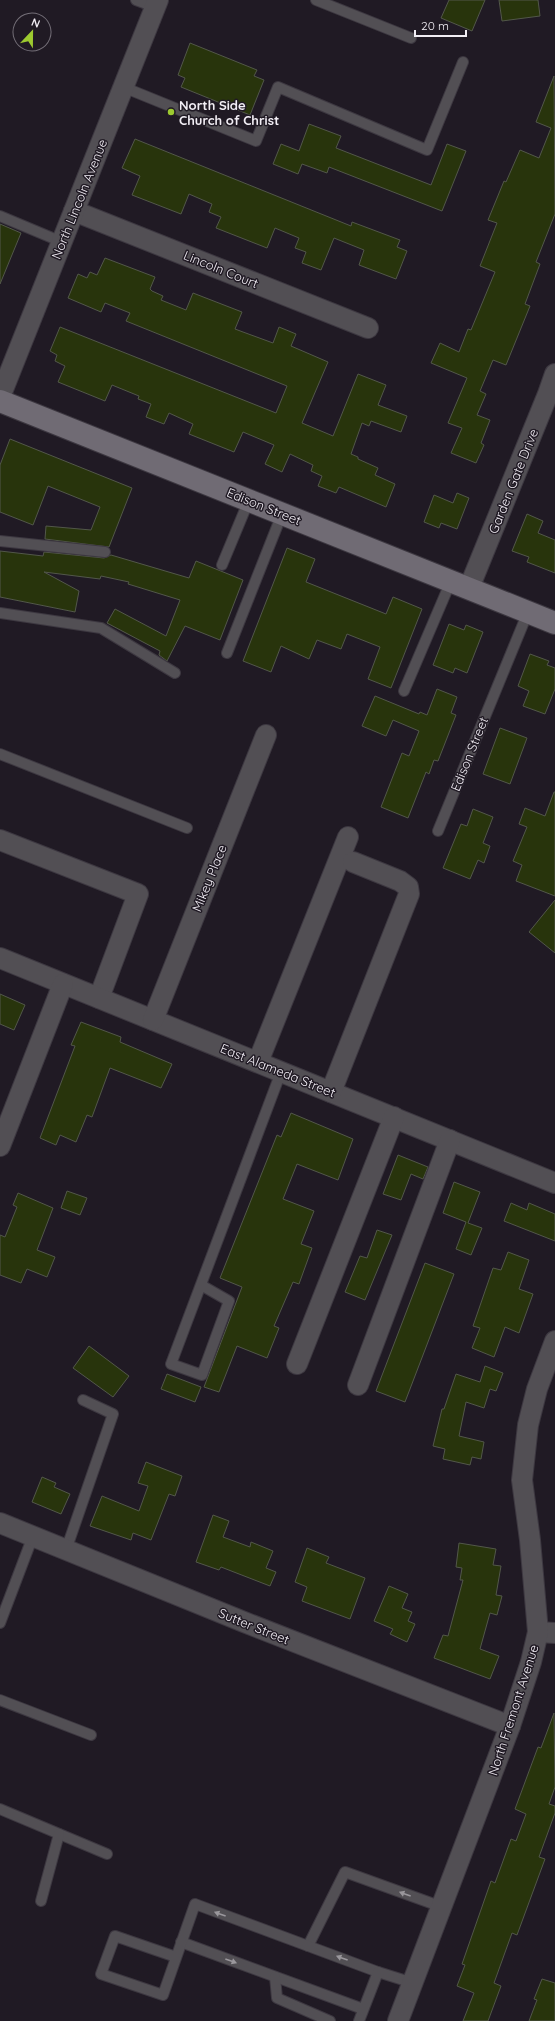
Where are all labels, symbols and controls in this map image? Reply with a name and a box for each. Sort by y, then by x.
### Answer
north arrow [12,12,52,52]
scale bar [415,12,466,38]
text: N [29,15,42,31]
text: 20 m [421,18,449,33]
place label: North Side Church of Christ [179,97,279,128]
marker: North Side Church of Christ [166,107,176,117]
street label: North Lincoln Avenue [48,137,110,261]
street label: Lincoln Court [181,247,261,291]
street label: Garden Gate Drive [485,426,541,536]
street label: Edison Street [225,484,303,528]
street label: Edison Street [447,715,491,793]
street label: Mikey Place [188,842,230,914]
street label: East Alameda Street [218,1040,338,1100]
street label: Sutter Street [216,1605,292,1647]
street label: North Fremont Avenue [484,1643,542,1777]
one-way arrow [398,1890,410,1896]
one-way arrow [213,1910,225,1916]
one-way arrow [335,1955,347,1961]
one-way arrow [225,1958,237,1964]

